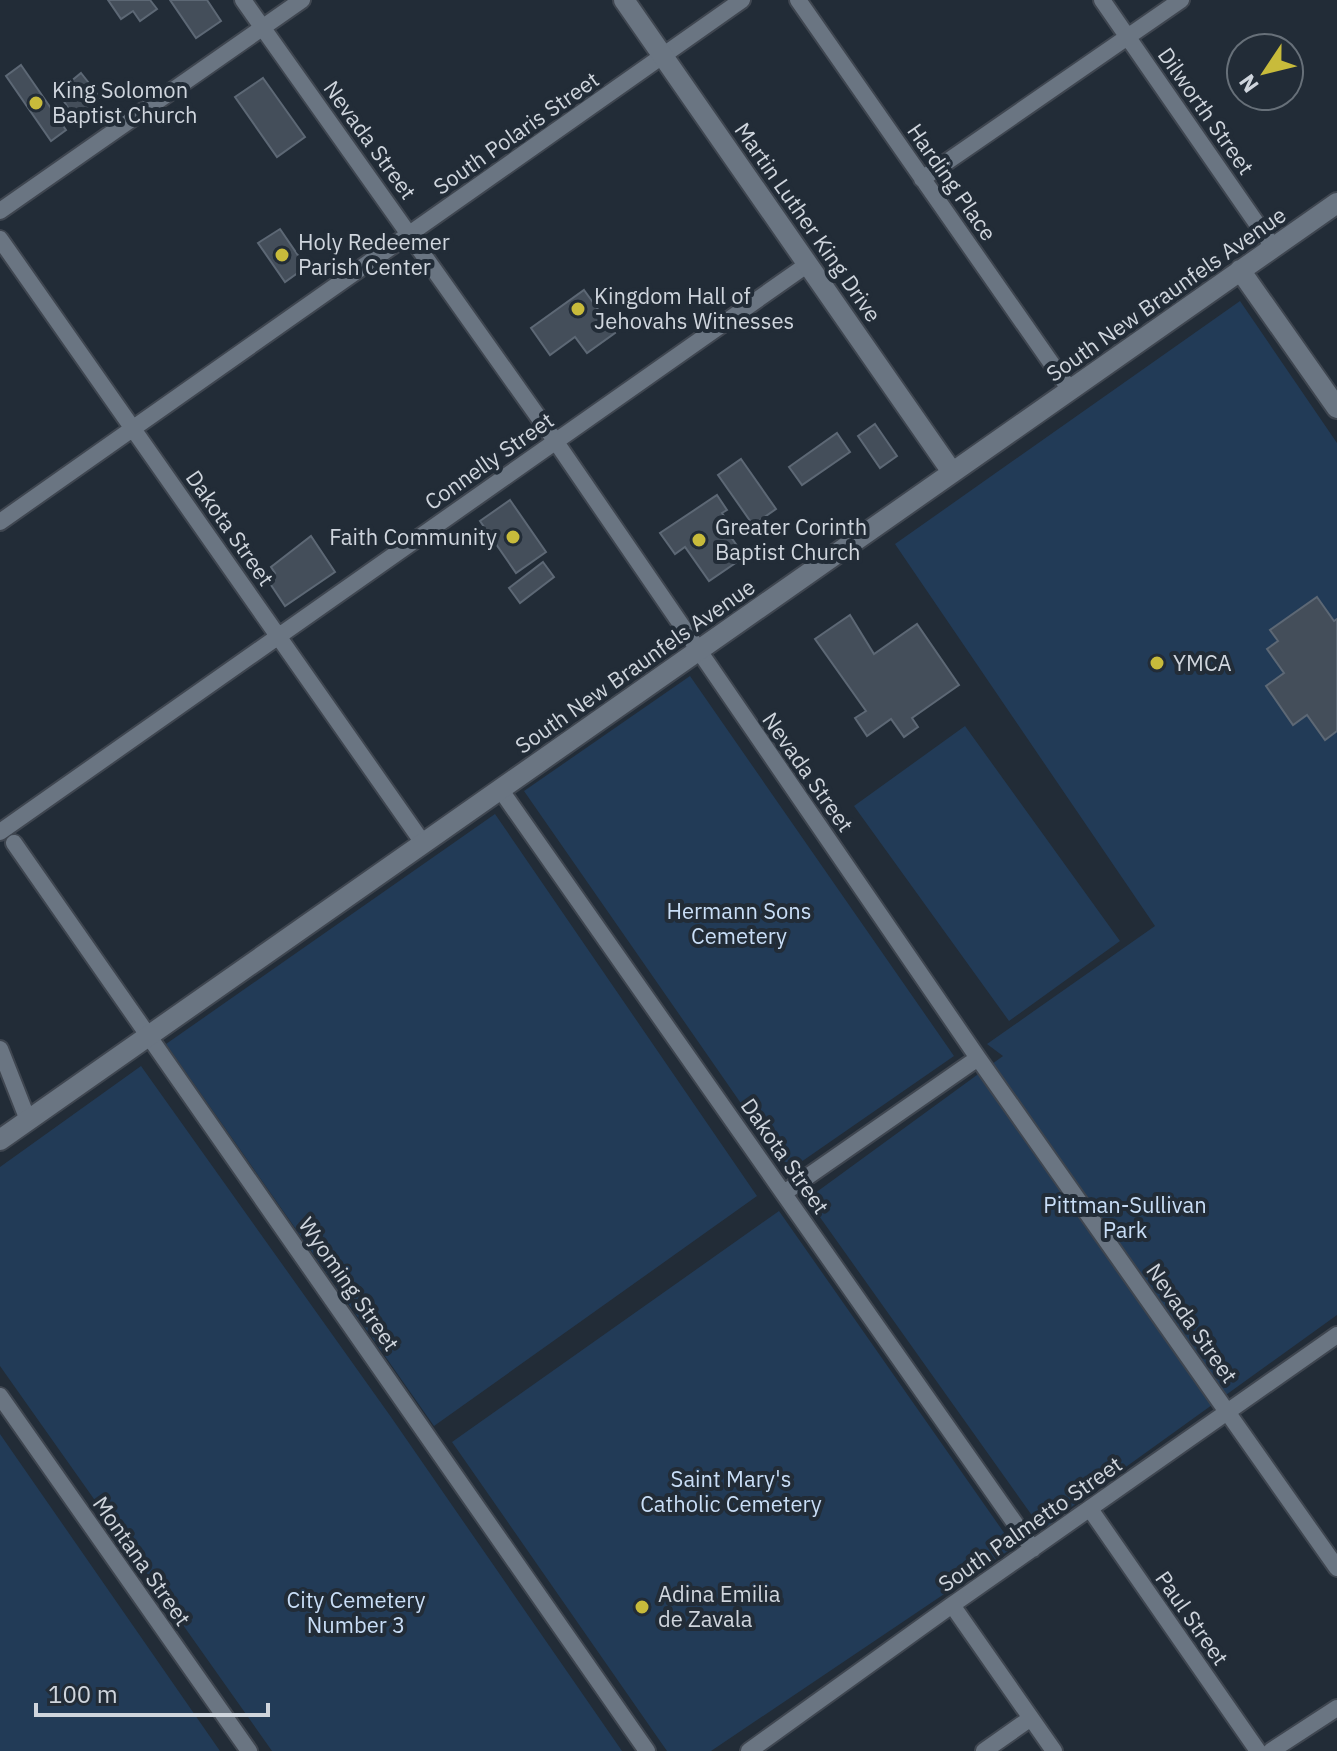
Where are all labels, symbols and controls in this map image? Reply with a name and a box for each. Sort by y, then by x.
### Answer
north arrow [1225,32,1305,112]
street label: Dilworth Street [1152,41,1261,180]
street label: South Polaris Street [427,65,604,201]
text: N [1232,69,1265,99]
place label: King Solomon Baptist Church [52,75,198,129]
street label: Nevada Street [318,75,423,205]
marker: King Solomon Baptist Church [27,94,45,112]
street label: Martin Luther King Drive [728,116,888,327]
street label: Harding Place [901,117,1004,246]
street label: South New Braunfels Avenue [1040,200,1291,388]
place label: Holy Redeemer Parish Center [298,227,450,281]
marker: Holy Redeemer Parish Center [273,246,291,264]
place label: Kingdom Hall of Jehovahs Witnesses [594,281,794,335]
marker: Kingdom Hall of Jehovahs Witnesses [569,300,587,318]
street label: Connelly Street [418,405,559,516]
street label: Dakota Street [180,464,281,591]
place label: Greater Corinth Baptist Church [715,512,867,566]
place label: Faith Community [329,522,497,551]
marker: Faith Community [504,528,522,546]
marker: Greater Corinth Baptist Church [690,531,708,549]
street label: South New Braunfels Avenue [509,572,760,760]
place label: YMCA [1173,648,1232,677]
marker: YMCA [1148,654,1166,672]
street label: Nevada Street [756,706,860,837]
park label: Hermann Sons Cemetery [666,896,812,950]
street label: Dakota Street [735,1092,836,1219]
park label: Pittman-Sullivan Park [1043,1190,1207,1244]
street label: Wyoming Street [292,1211,406,1356]
street label: Nevada Street [1140,1257,1244,1388]
street label: South Palmetto Street [932,1449,1127,1598]
park label: Saint Mary's Catholic Cemetery [640,1464,822,1518]
street label: Montana Street [87,1490,198,1631]
street label: Paul Street [1149,1565,1236,1671]
place label: Adina Emilia de Zavala [658,1579,781,1633]
park label: City Cemetery Number 3 [286,1585,426,1639]
marker: Adina Emilia de Zavala [633,1598,651,1616]
scale bar [36,1667,268,1717]
text: 100 m [48,1678,118,1710]

